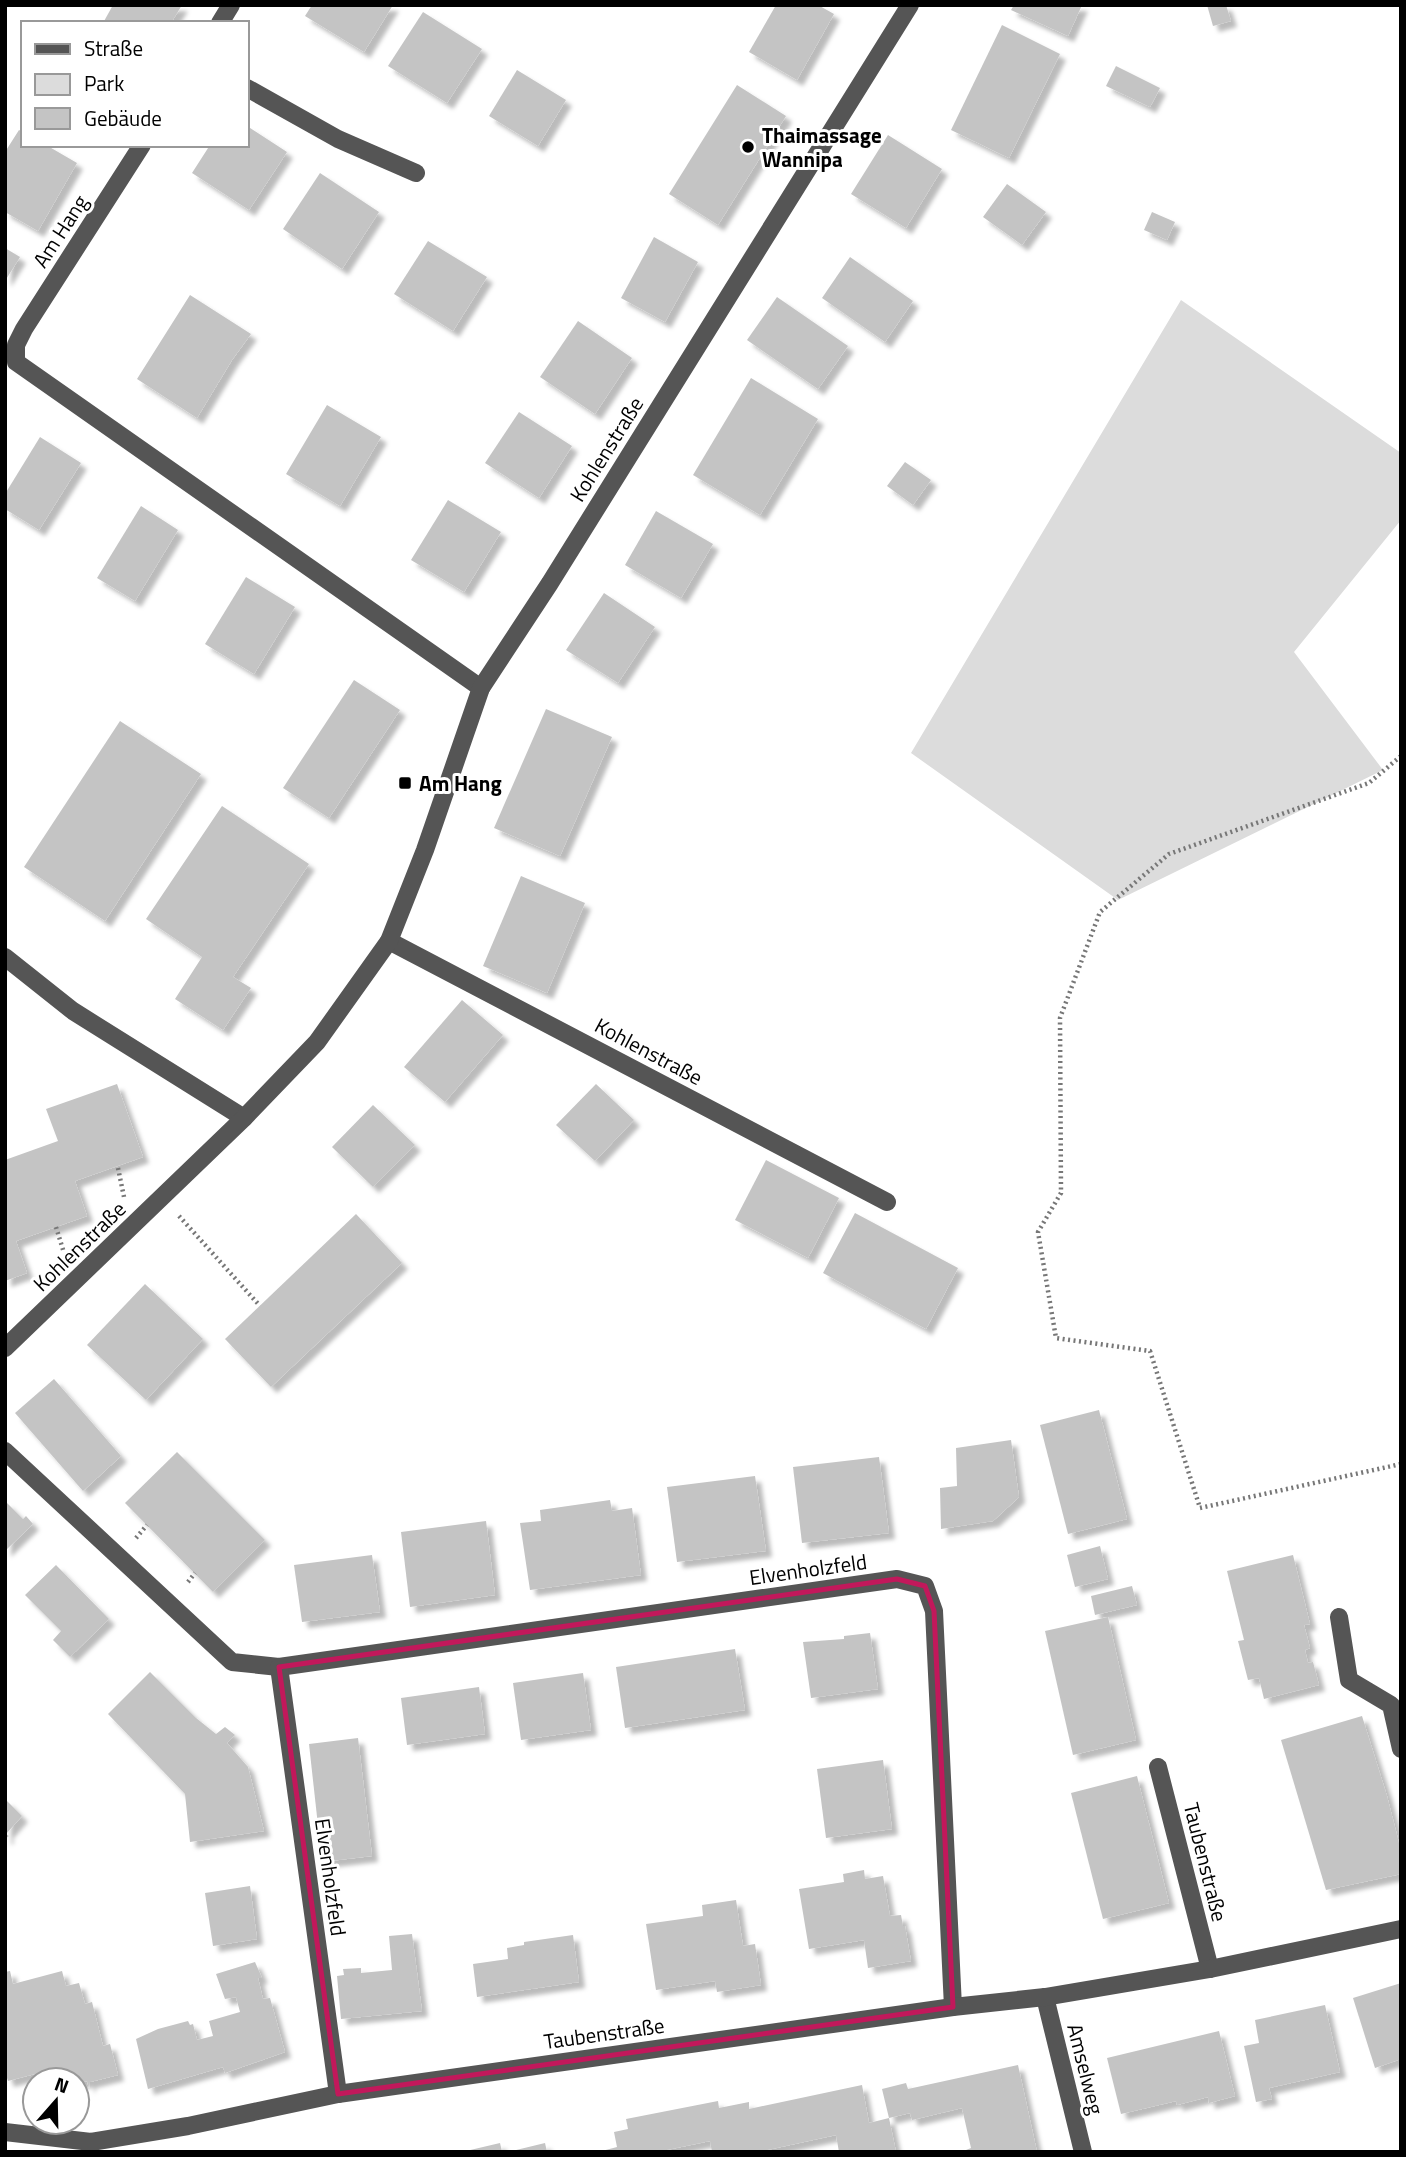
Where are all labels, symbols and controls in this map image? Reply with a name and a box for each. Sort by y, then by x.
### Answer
legend [21,21,248,147]
text: Straße [84,32,143,64]
text: Park [84,67,124,99]
text: Gebäude [84,102,162,134]
place label: Thaimassage Wannipa [762,119,882,175]
marker: Thaimassage Wannipa [740,139,756,155]
street label: Am Hang [24,188,96,274]
street label: Kohlenstraße [561,390,651,508]
place label: Am Hang [419,767,502,799]
marker: Am Hang [397,775,413,791]
street label: Kohlenstraße [589,1009,709,1093]
street label: Kohlenstraße [25,1193,133,1299]
street label: Elvenholzfeld [747,1545,869,1593]
street label: Taubenstraße [1176,1799,1236,1925]
street label: Elvenholzfeld [307,1816,355,1938]
street label: Taubenstraße [542,2009,666,2057]
street label: Amselweg [1059,2020,1113,2118]
north arrow [21,2066,91,2136]
text: N [51,2069,73,2100]

